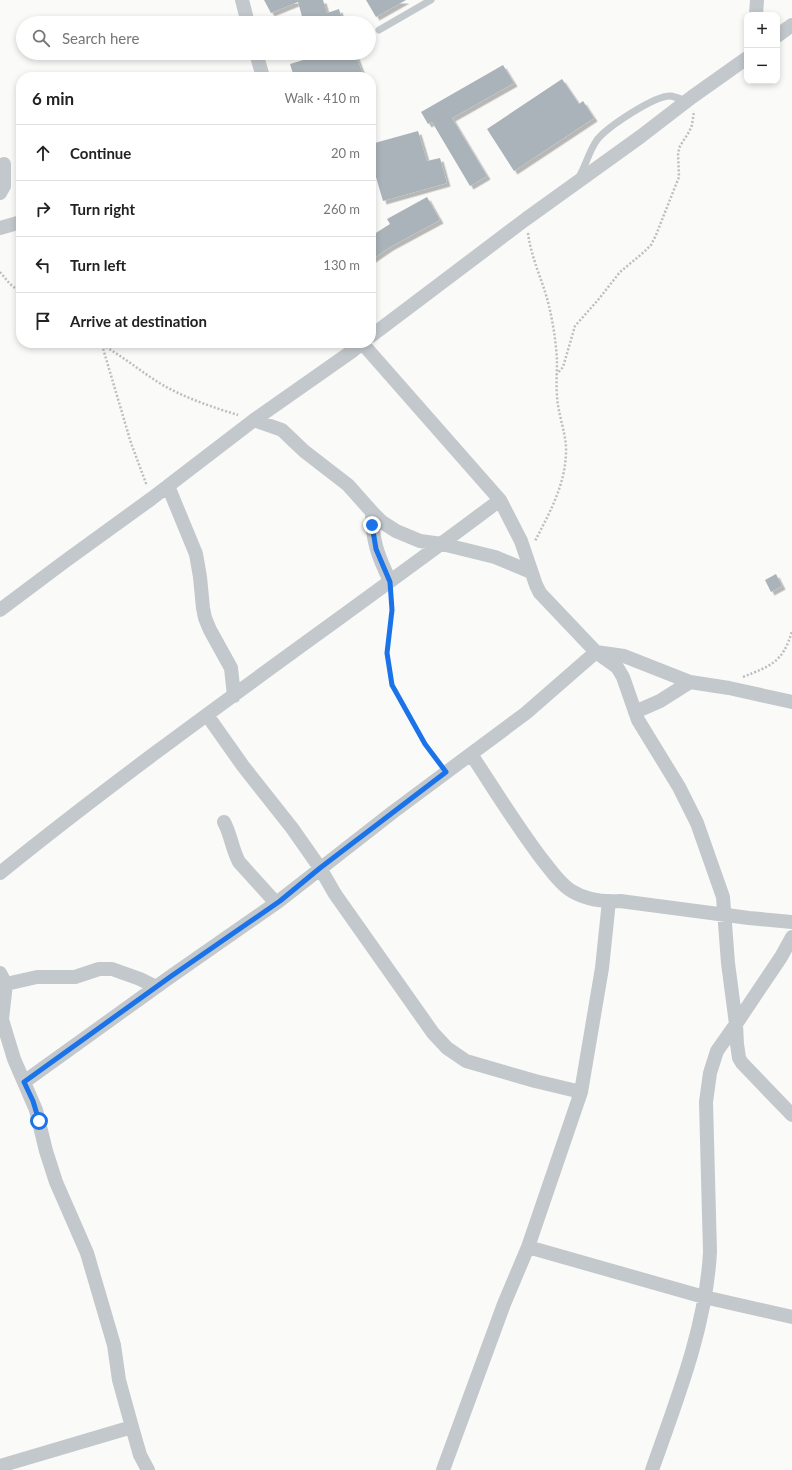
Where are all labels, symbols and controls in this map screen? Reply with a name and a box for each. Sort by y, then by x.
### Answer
map controls [744,12,780,84]
button: + [744,12,780,48]
search box [16,16,376,60]
icon: search [30,27,52,49]
text: Search here [62,29,139,47]
button: − [744,48,780,84]
text: 6 min [32,88,74,109]
text: Walk · 410 m [284,90,360,106]
icon: ahead [32,142,54,164]
text: Continue [70,144,131,162]
text: 20 m [331,145,360,161]
icon: right [32,198,54,220]
text: Turn right [70,200,135,218]
text: 260 m [323,201,360,217]
icon: left [32,254,54,276]
text: Turn left [70,256,126,274]
text: 130 m [323,257,360,273]
icon: arrive [32,310,54,332]
text: Arrive at destination [70,312,207,330]
route end [363,516,381,534]
route start [30,1112,48,1130]

